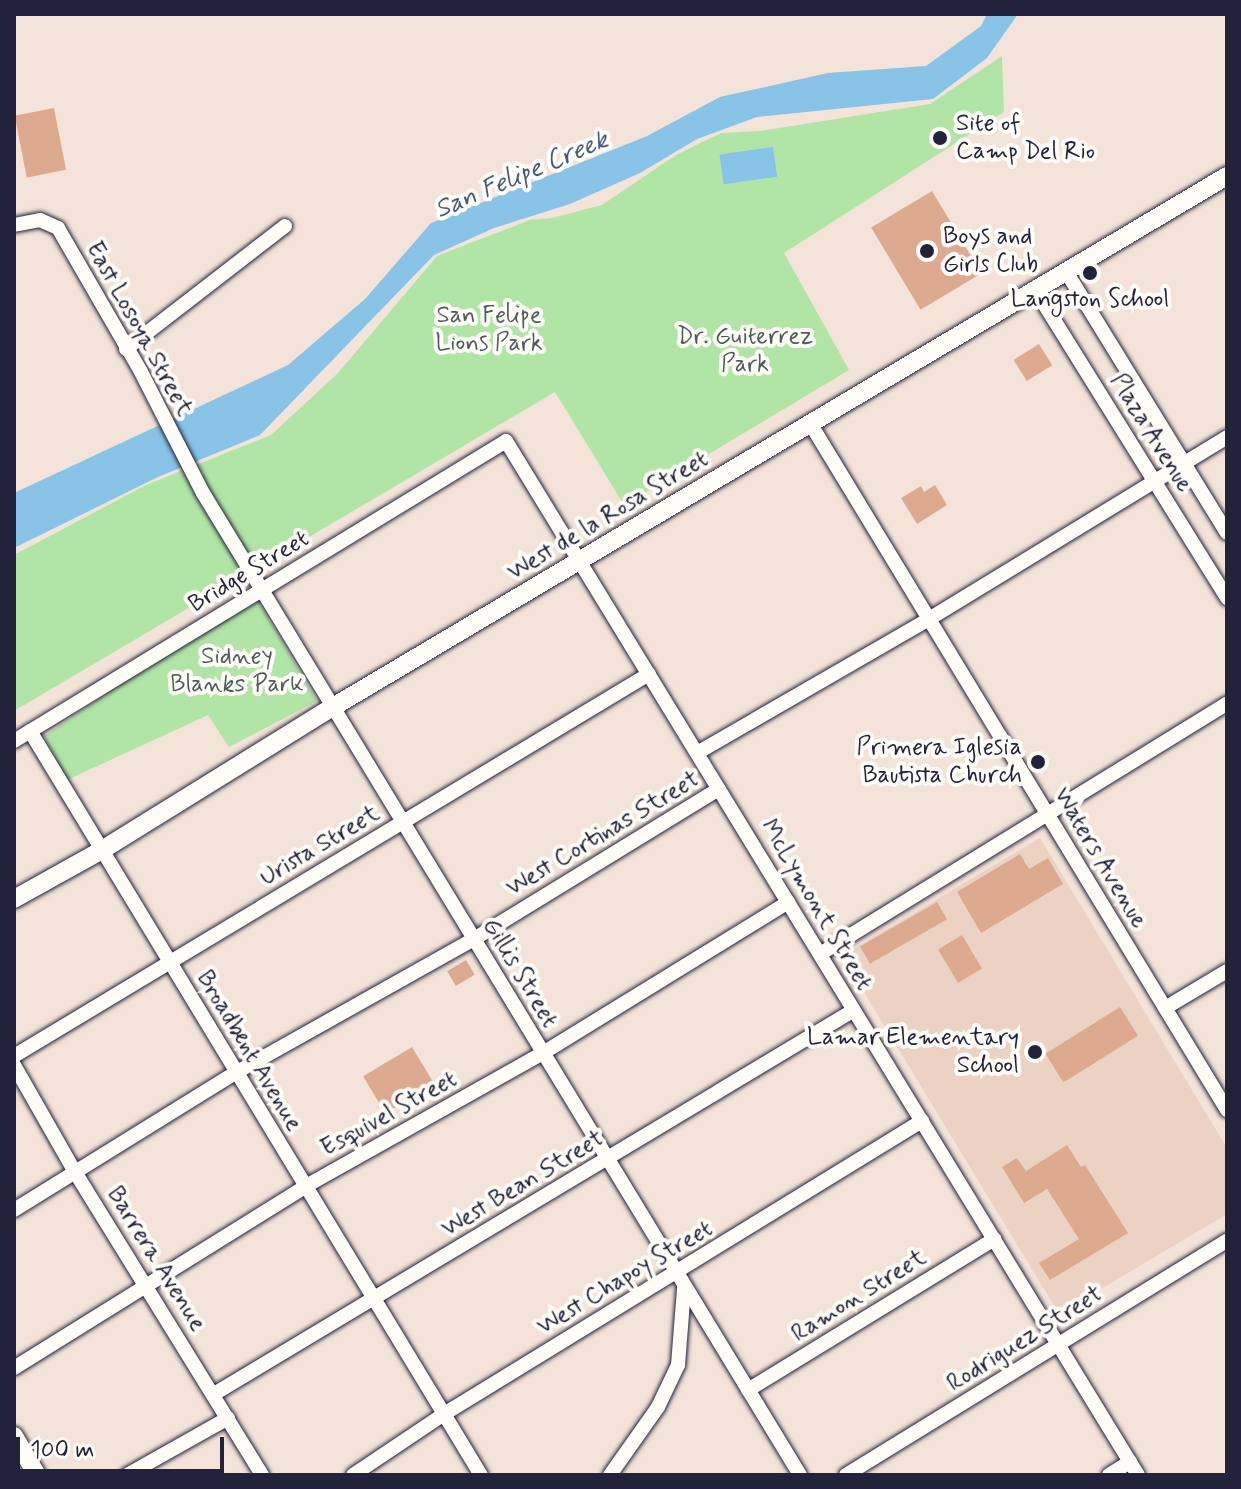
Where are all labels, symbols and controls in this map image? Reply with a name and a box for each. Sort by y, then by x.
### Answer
place label: Site of Camp Del Rio [956,110,1093,166]
water label: San Felipe Creek [430,125,614,227]
marker: Site of Camp Del Rio [931,129,949,147]
place label: Boys and Girls Club [943,223,1043,279]
street label: East Losoya Street [79,237,199,421]
marker: Boys and Girls Club [918,242,936,260]
marker: Langston School [1081,264,1099,282]
place label: Langston School [1010,286,1170,314]
park label: San Felipe Lions Park [435,302,543,358]
park label: Dr. Guiterrez Park [677,323,813,379]
street label: Plaza Avenue [1102,367,1200,499]
street label: West de la Rosa Street [501,444,715,588]
street label: Bridge Street [182,524,316,620]
park label: Sidney Blanks Park [172,643,302,699]
place label: Primera Iglesia Bautista Church [856,734,1022,790]
marker: Primera Iglesia Bautista Church [1029,753,1047,771]
street label: West Cortinas Street [502,765,704,903]
street label: Waters Avenue [1047,784,1153,932]
street label: Urista Street [255,799,385,893]
street label: McLymont Street [753,813,879,997]
street label: Gillis Street [475,911,565,1035]
street label: Broadbent Avenue [189,965,309,1137]
place label: Lamar Elementary School [809,1024,1019,1080]
marker: Lamar Elementary School [1026,1043,1044,1061]
street label: Esquivel Street [314,1064,464,1164]
street label: West Bean Street [437,1125,609,1243]
street label: Barrera Avenue [100,1181,212,1337]
street label: West Chapoy Street [530,1213,720,1343]
street label: Ramon Street [786,1243,932,1349]
street label: Rodriguez Street [942,1280,1108,1398]
scale bar [20,1421,228,1471]
text: 100 m [30,1435,94,1466]

